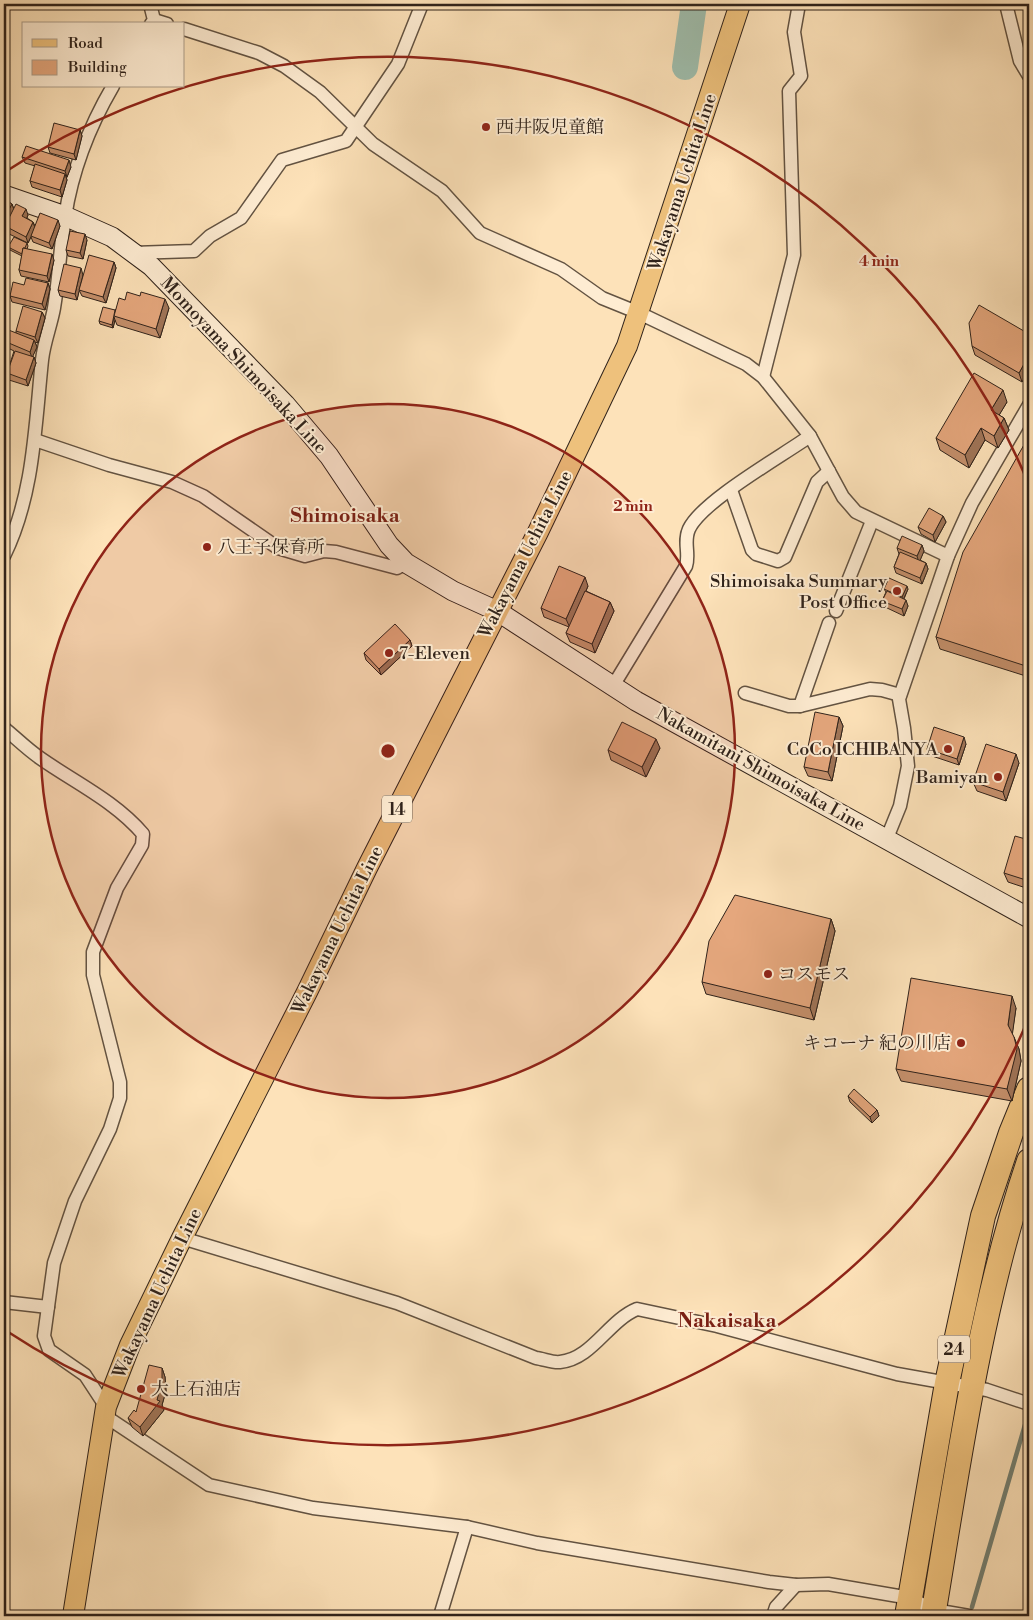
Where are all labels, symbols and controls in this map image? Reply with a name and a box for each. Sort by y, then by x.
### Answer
legend [22,22,185,88]
text: Road [68,34,103,53]
text: Building [67,58,127,77]
street label: Wakayama Uchita Line [643,91,722,275]
place label: 西井阪児童館 [496,116,604,139]
marker: 西井阪児童館 [480,121,492,133]
text: 4 min [859,252,900,271]
street label: Momoyama Shimoisaka Line [155,272,332,459]
street label: Wakayama Uchita Line [473,467,578,643]
text: 2 min [613,497,653,516]
district label: Shimoisaka [290,504,400,529]
place label: 八王子保育所 [217,536,325,559]
marker: 八王子保育所 [201,541,213,553]
place label: Shimoisaka Summary Post Office [710,570,887,614]
marker: Shimoisaka Summary Post Office [891,585,903,597]
place label: 7-Eleven [399,642,470,665]
marker: 7-Eleven [383,647,395,659]
street label: Nakamitani Shimoisaka Line [652,702,869,837]
place label: CoCo ICHIBANYA [787,738,939,761]
centre of rings [379,742,397,760]
marker: CoCo ICHIBANYA [942,743,954,755]
place label: Bamiyan [915,766,988,789]
marker: Bamiyan [992,771,1004,783]
road number: 14 [382,796,412,822]
street label: Wakayama Uchita Line [286,842,388,1019]
place label: コスモス [778,963,850,986]
marker: コスモス [762,968,774,980]
place label: キコーナ 紀の川店 [803,1032,951,1055]
marker: キコーナ 紀の川店 [955,1037,967,1049]
street label: Wakayama Uchita Line [108,1204,207,1383]
district label: Nakaisaka [678,1309,777,1334]
road number: 24 [938,1336,970,1362]
place label: 大上石油店 [151,1378,241,1401]
marker: 大上石油店 [135,1383,147,1395]

